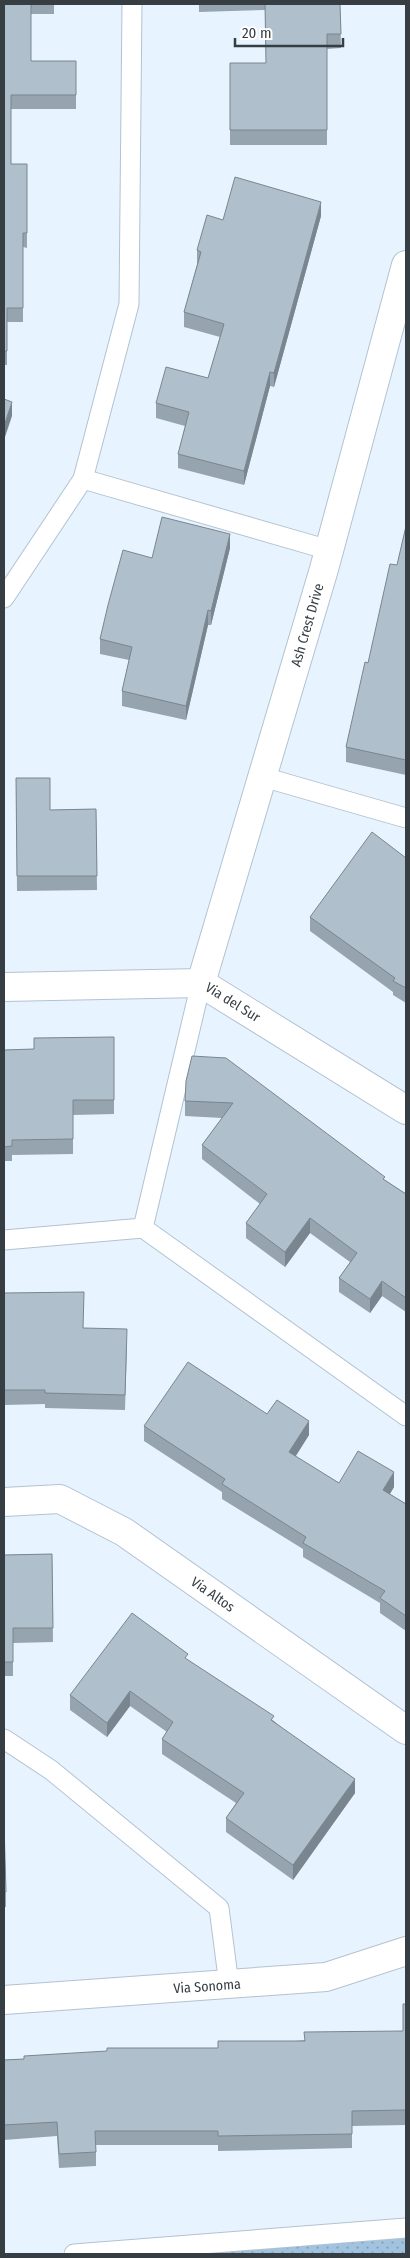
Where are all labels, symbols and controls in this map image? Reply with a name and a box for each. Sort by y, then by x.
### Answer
scale bar [235,15,342,47]
text: 20 m [242,24,272,42]
street label: Ash Crest Drive [287,581,327,669]
street label: Via del Sur [202,979,263,1026]
street label: Via Altos [188,1573,238,1616]
street label: Via Sonoma [173,1976,241,1997]

